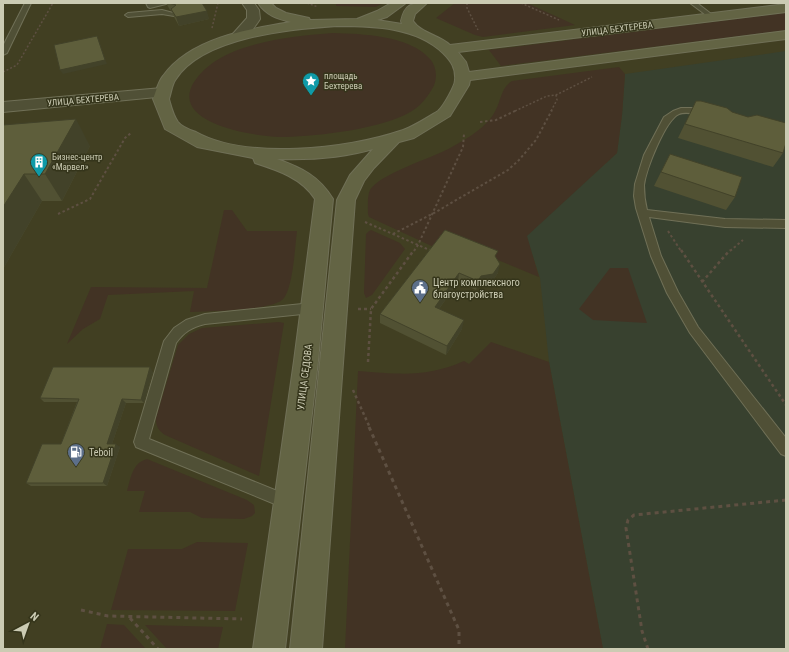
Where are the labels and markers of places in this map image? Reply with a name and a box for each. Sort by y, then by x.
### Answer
place icon: площадь Бехтерева [301,71,321,96]
place label: площадь Бехтерева [324,71,362,91]
building icon: Бизнес-центр «Марвел» [29,152,49,177]
place label: Бизнес-центр «Марвел» [52,152,103,172]
place label: Центр комплексного благоустройства [433,277,520,300]
public building icon: Центр комплексного благоустройства [410,278,430,303]
fuel station icon: Teboil [66,442,86,467]
place label: Teboil [89,447,113,458]

